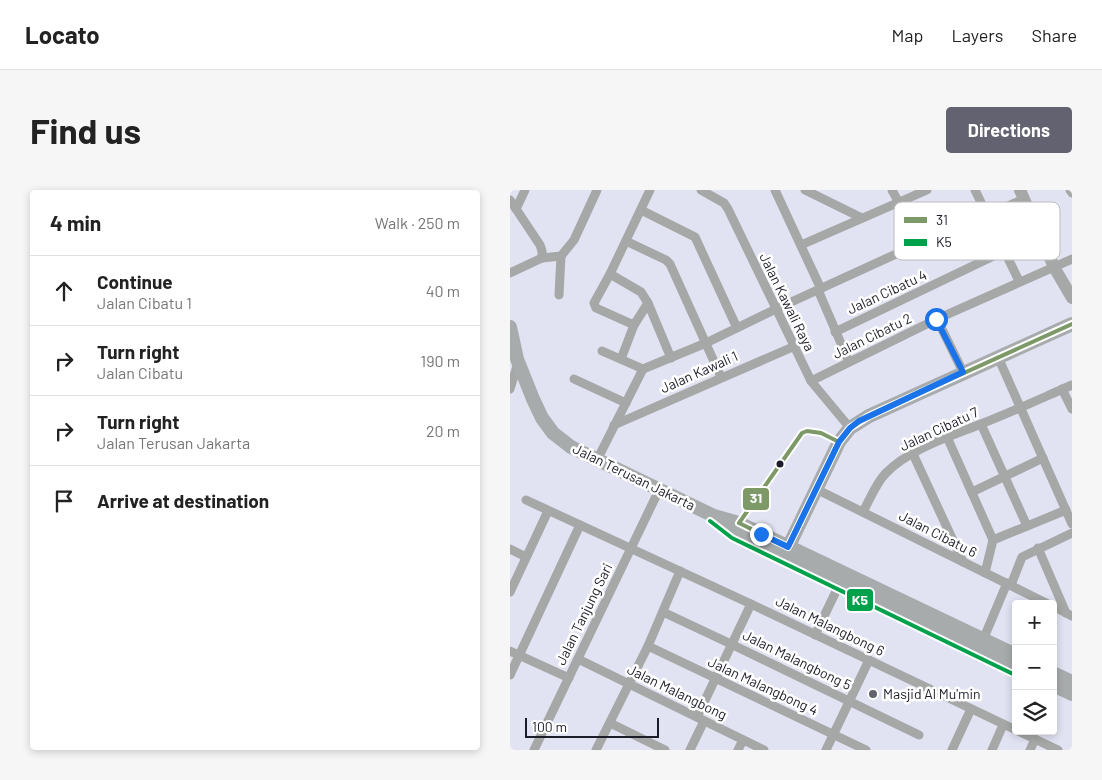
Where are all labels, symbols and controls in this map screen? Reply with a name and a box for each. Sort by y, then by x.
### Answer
text: Locato [25,20,100,49]
text: Map [891,24,923,46]
text: Layers [951,24,1004,46]
text: Share [1032,24,1077,46]
button: Directions [946,107,1072,153]
text: Find us [30,109,141,151]
legend [894,202,1060,260]
text: 4 min [50,210,101,235]
text: 31 [936,211,948,228]
text: Walk · 250 m [375,213,460,232]
text: K5 [936,233,952,250]
street label: Jalan Kawali Raya [756,250,819,354]
street label: Jalan Cibatu 4 [844,266,929,317]
text: Continue [97,270,173,293]
icon: ahead [50,277,78,305]
text: 40 m [426,281,460,300]
text: Jalan Cibatu 1 [97,293,192,312]
route start [925,308,948,331]
street label: Jalan Cibatu 2 [830,309,914,362]
text: Turn right [97,340,179,363]
icon: right [50,347,78,375]
street label: Jalan Kawali 1 [657,347,740,396]
text: 190 m [421,351,460,370]
text: Jalan Cibatu [97,363,183,382]
street label: Jalan Cibatu 7 [897,403,981,454]
text: Turn right [97,410,179,433]
icon: right [50,417,78,445]
text: 20 m [426,421,460,440]
text: Jalan Terusan Jakarta [97,433,250,452]
street label: Jalan Terusan Jakarta [570,440,698,514]
unlabelled marker [775,459,785,469]
icon: arrive [50,487,78,515]
line badge: 31 [742,487,770,511]
text: Arrive at destination [97,489,269,512]
text: 31 [750,489,762,506]
street label: Jalan Cibatu 6 [896,507,980,561]
route end [750,523,773,546]
street label: Jalan Tanjung Sari [552,560,616,667]
line badge: K5 [846,588,874,612]
text: K5 [852,591,869,608]
street label: Jalan Malangbong 6 [773,592,887,659]
map controls [1012,600,1057,735]
button: + [1012,600,1057,645]
street label: Jalan Malangbong 5 [740,626,854,693]
button: − [1012,645,1057,690]
street label: Jalan Malangbong 4 [706,653,821,718]
street label: Jalan Malangbong [625,660,730,723]
place label: Masjid Al Mu'min [883,685,981,702]
marker: Masjid Al Mu'min [867,688,879,700]
button: layers [1012,690,1057,735]
scale bar [525,715,659,738]
text: 100 m [532,718,567,735]

